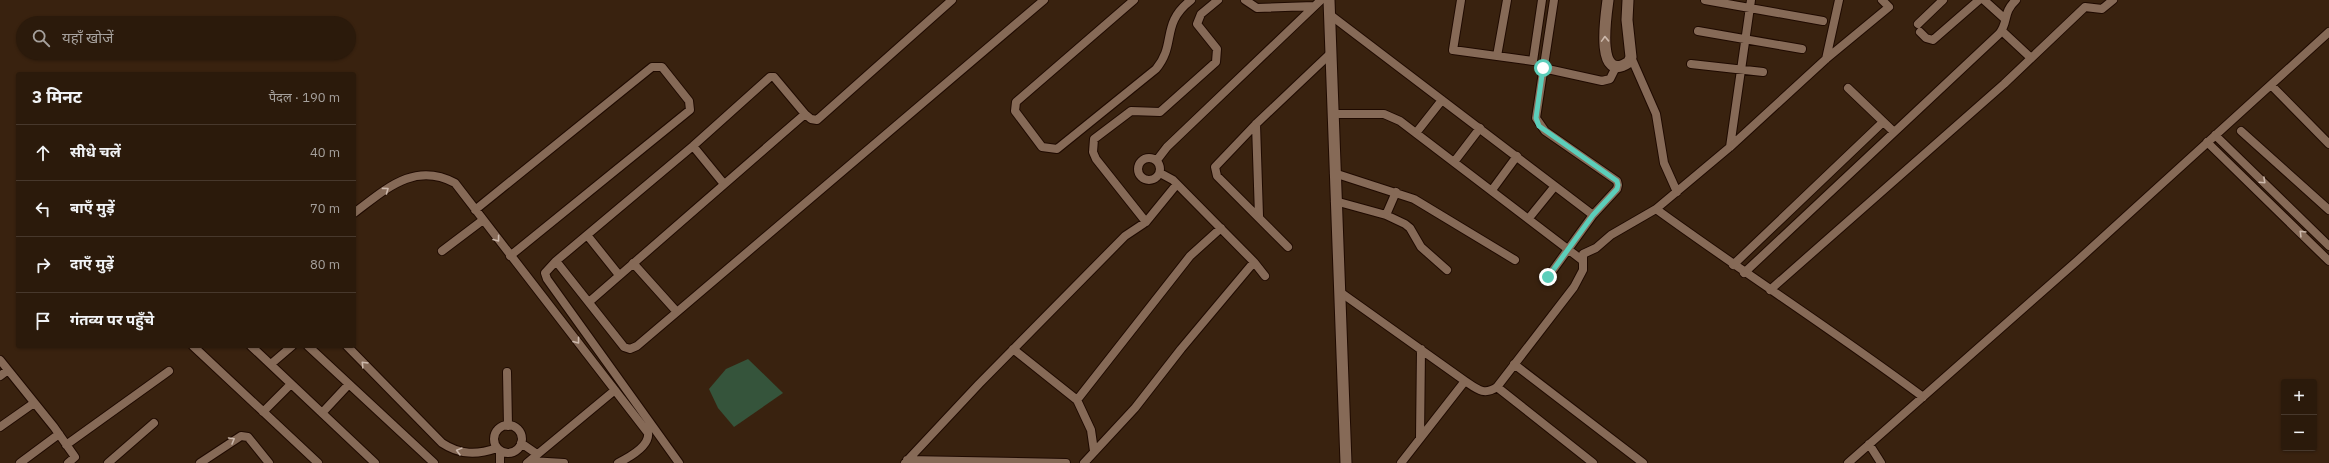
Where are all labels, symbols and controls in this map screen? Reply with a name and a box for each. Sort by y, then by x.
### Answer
search box [16,16,356,60]
icon: search [30,27,52,49]
text: यहाँ खोजें [62,28,113,47]
one-way arrow [1601,36,1609,42]
route start [1534,59,1552,77]
text: 3 मिनट [32,86,82,108]
text: पैदल · 190 m [269,89,340,106]
icon: ahead [32,142,54,164]
text: सीधे चलें [70,142,121,161]
text: 40 m [310,144,340,161]
one-way arrow [2258,177,2266,184]
one-way arrow [381,188,388,195]
icon: left [32,198,54,220]
text: बाएँ मुड़ें [70,198,115,217]
text: 70 m [310,200,340,217]
one-way arrow [2299,230,2307,238]
one-way arrow [492,234,499,241]
icon: right [32,254,54,276]
text: दाएँ मुड़ें [70,254,114,273]
text: 80 m [310,256,340,273]
route end [1539,268,1557,286]
icon: arrive [32,310,54,332]
text: गंतव्य पर पहुँचे [70,310,154,329]
one-way arrow [572,337,579,344]
one-way arrow [361,361,369,369]
map controls [2281,379,2317,451]
button: + [2281,379,2317,415]
button: − [2281,415,2317,451]
one-way arrow [228,438,235,445]
one-way arrow [455,447,462,456]

